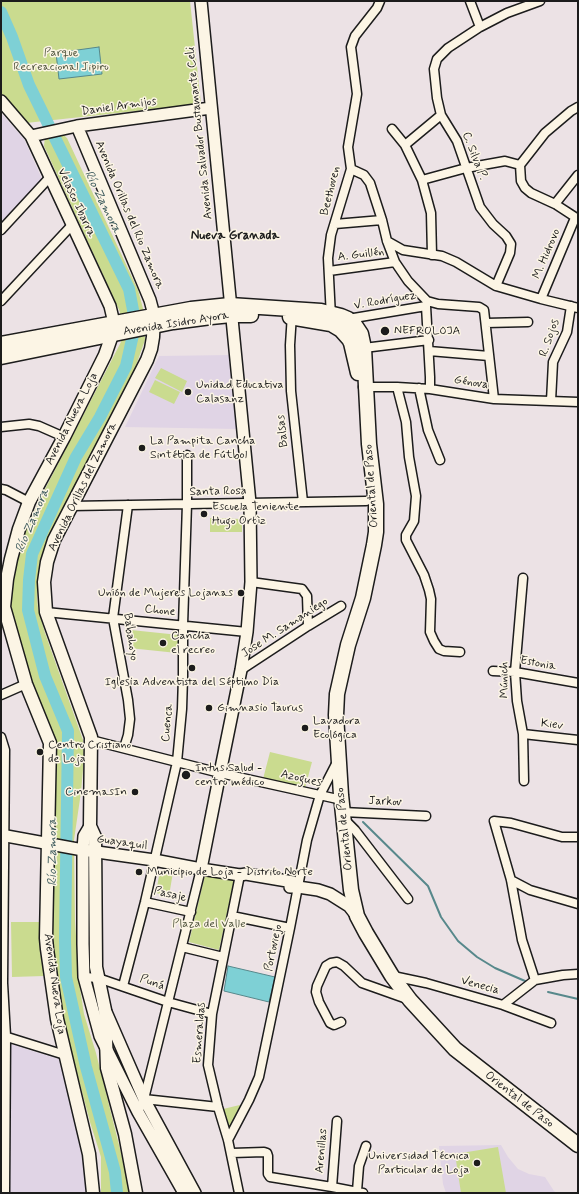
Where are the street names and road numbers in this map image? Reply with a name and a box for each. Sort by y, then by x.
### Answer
street label: Avenida Salvador Bustamante Celi [184,46,216,220]
street label: Daniel Armijos [81,95,157,119]
street label: C. Silva P. [458,130,490,182]
street label: Avenida Orillas del Rio Zamora [91,139,167,291]
street label: Beethoven [318,165,344,217]
street label: Velasco Ibarra [54,166,98,240]
street label: M. Hidrovo [530,227,564,281]
street label: A. Guillén [337,245,385,265]
street label: V. Rodríguez [353,288,417,314]
street label: Avenida Isidro Ayora [122,309,230,339]
street label: R. Sojos [537,317,563,359]
street label: Avenida Nueva Loja [43,370,101,468]
street label: Génova [453,373,489,393]
street label: Balsas [274,414,292,448]
street label: Avenida Orillas del Zamora [45,420,121,554]
street label: Oriental de Paso [362,444,382,528]
street label: Santa Rosa [189,484,247,500]
street label: Jose M. Samaniego [239,595,331,661]
street label: Chone [144,602,176,620]
street label: Babahoyo [120,612,140,662]
street label: Estonia [519,654,557,674]
street label: Múnich [497,662,513,698]
street label: Cuenca [159,703,177,743]
street label: Kiev [540,716,564,734]
street label: Azogues [279,767,323,791]
street label: Oriental de Paso [333,787,357,871]
street label: Jarkov [368,794,402,810]
street label: Guayaquil [96,832,148,854]
street label: Pasaje [152,884,188,906]
street label: Portoviejo [262,923,286,973]
street label: Avenida Nueva Loja [40,933,68,1035]
street label: Puná [138,972,166,994]
street label: Venecia [459,974,501,998]
street label: Esmeraldas [191,1002,209,1064]
street label: Oriental de Paso [482,1069,556,1131]
street label: Arenillas [313,1128,331,1174]

